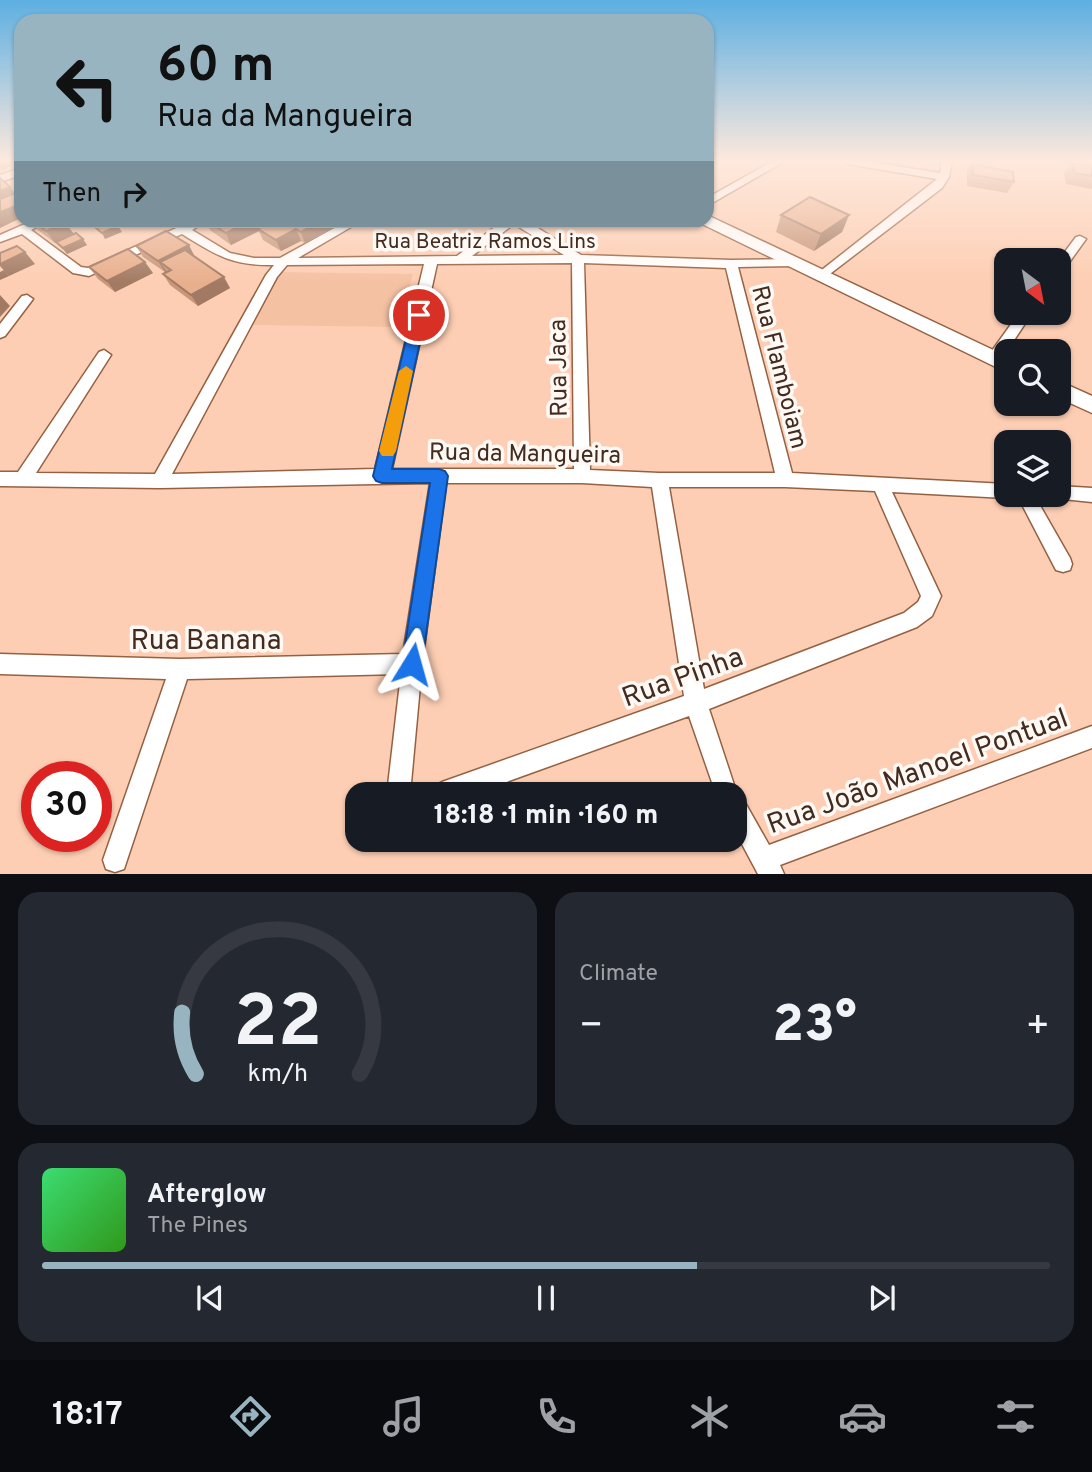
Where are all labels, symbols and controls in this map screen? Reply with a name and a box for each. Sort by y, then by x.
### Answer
text: 60 m [157,37,275,99]
icon: left [42,42,133,133]
text: Rua da Mangueira [157,98,413,138]
icon: right [115,175,153,213]
text: Then [42,178,101,211]
street label: Rua Beatriz Ramos Lins [374,229,596,256]
north arrow [994,248,1071,326]
map controls [994,248,1071,507]
street label: Rua Flamboiam [743,283,813,452]
pin [389,285,449,345]
icon: arrive [400,296,438,334]
street label: Rua Jaca [544,319,576,417]
button: search [994,339,1071,416]
button: layers [994,430,1071,507]
street label: Rua da Mangueira [429,438,621,472]
street label: Rua Banana [131,624,281,660]
position arrow [375,627,449,701]
street label: Rua Pinha [617,640,749,717]
street label: Rua João Manoel Pontual [763,702,1073,844]
speed limit sign: 30 [21,761,112,852]
text: 18:18 · 1 min · 160 m [434,800,658,833]
text: Climate [579,960,658,989]
text: 22 [233,981,322,1073]
text: 23° [772,994,857,1060]
text: − [579,1003,604,1052]
text: + [1025,1003,1050,1052]
text: km/h [247,1059,308,1091]
text: Afterglow [147,1179,267,1212]
text: The Pines [147,1212,248,1241]
icon: previous [191,1279,229,1317]
icon: pause [527,1279,565,1317]
icon: next [863,1279,901,1317]
icon: directions [226,1392,275,1441]
icon: music [379,1392,428,1441]
icon: phone [532,1392,581,1441]
icon: climate [685,1392,734,1441]
icon: car [838,1392,887,1441]
icon: filters [991,1392,1040,1441]
text: 18:17 [52,1396,123,1436]

